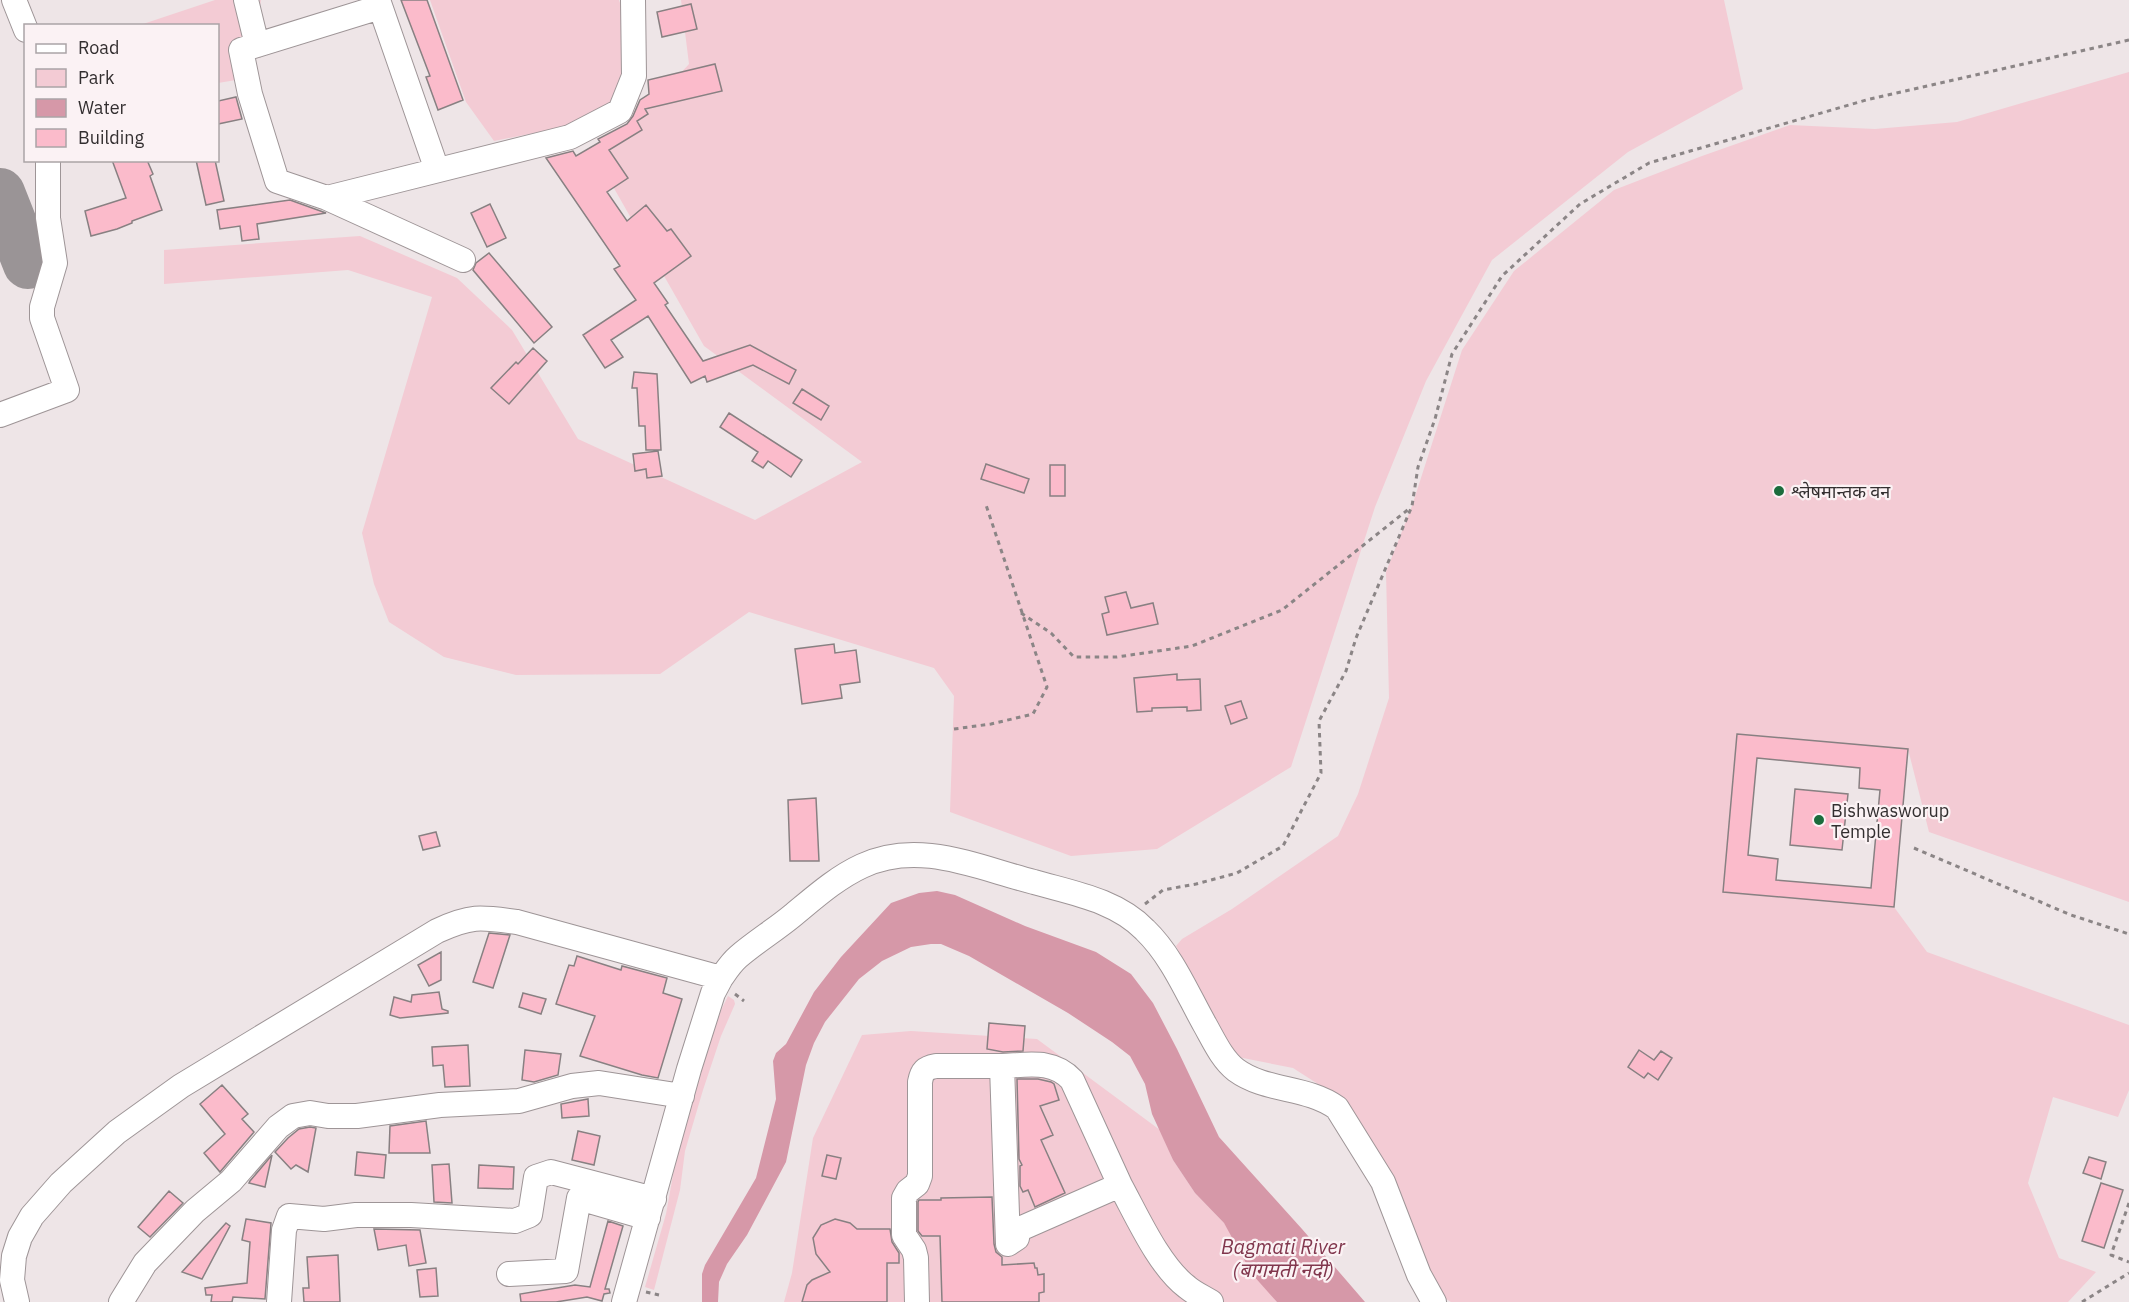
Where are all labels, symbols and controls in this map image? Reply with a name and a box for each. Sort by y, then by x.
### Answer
legend [24,24,219,162]
text: Road [78,36,119,59]
text: Park [78,66,115,89]
text: Water [78,96,127,119]
text: Building [78,126,145,149]
place label: श्लेषमान्तक वन [1791,480,1891,503]
marker: श्लेषमान्तक वन [1772,484,1786,498]
place label: Bishwasworup Temple [1831,799,1949,843]
marker: Bishwasworup Temple [1812,813,1826,827]
water label: Bagmati River (बागमती नदी) [1221,1233,1346,1283]

